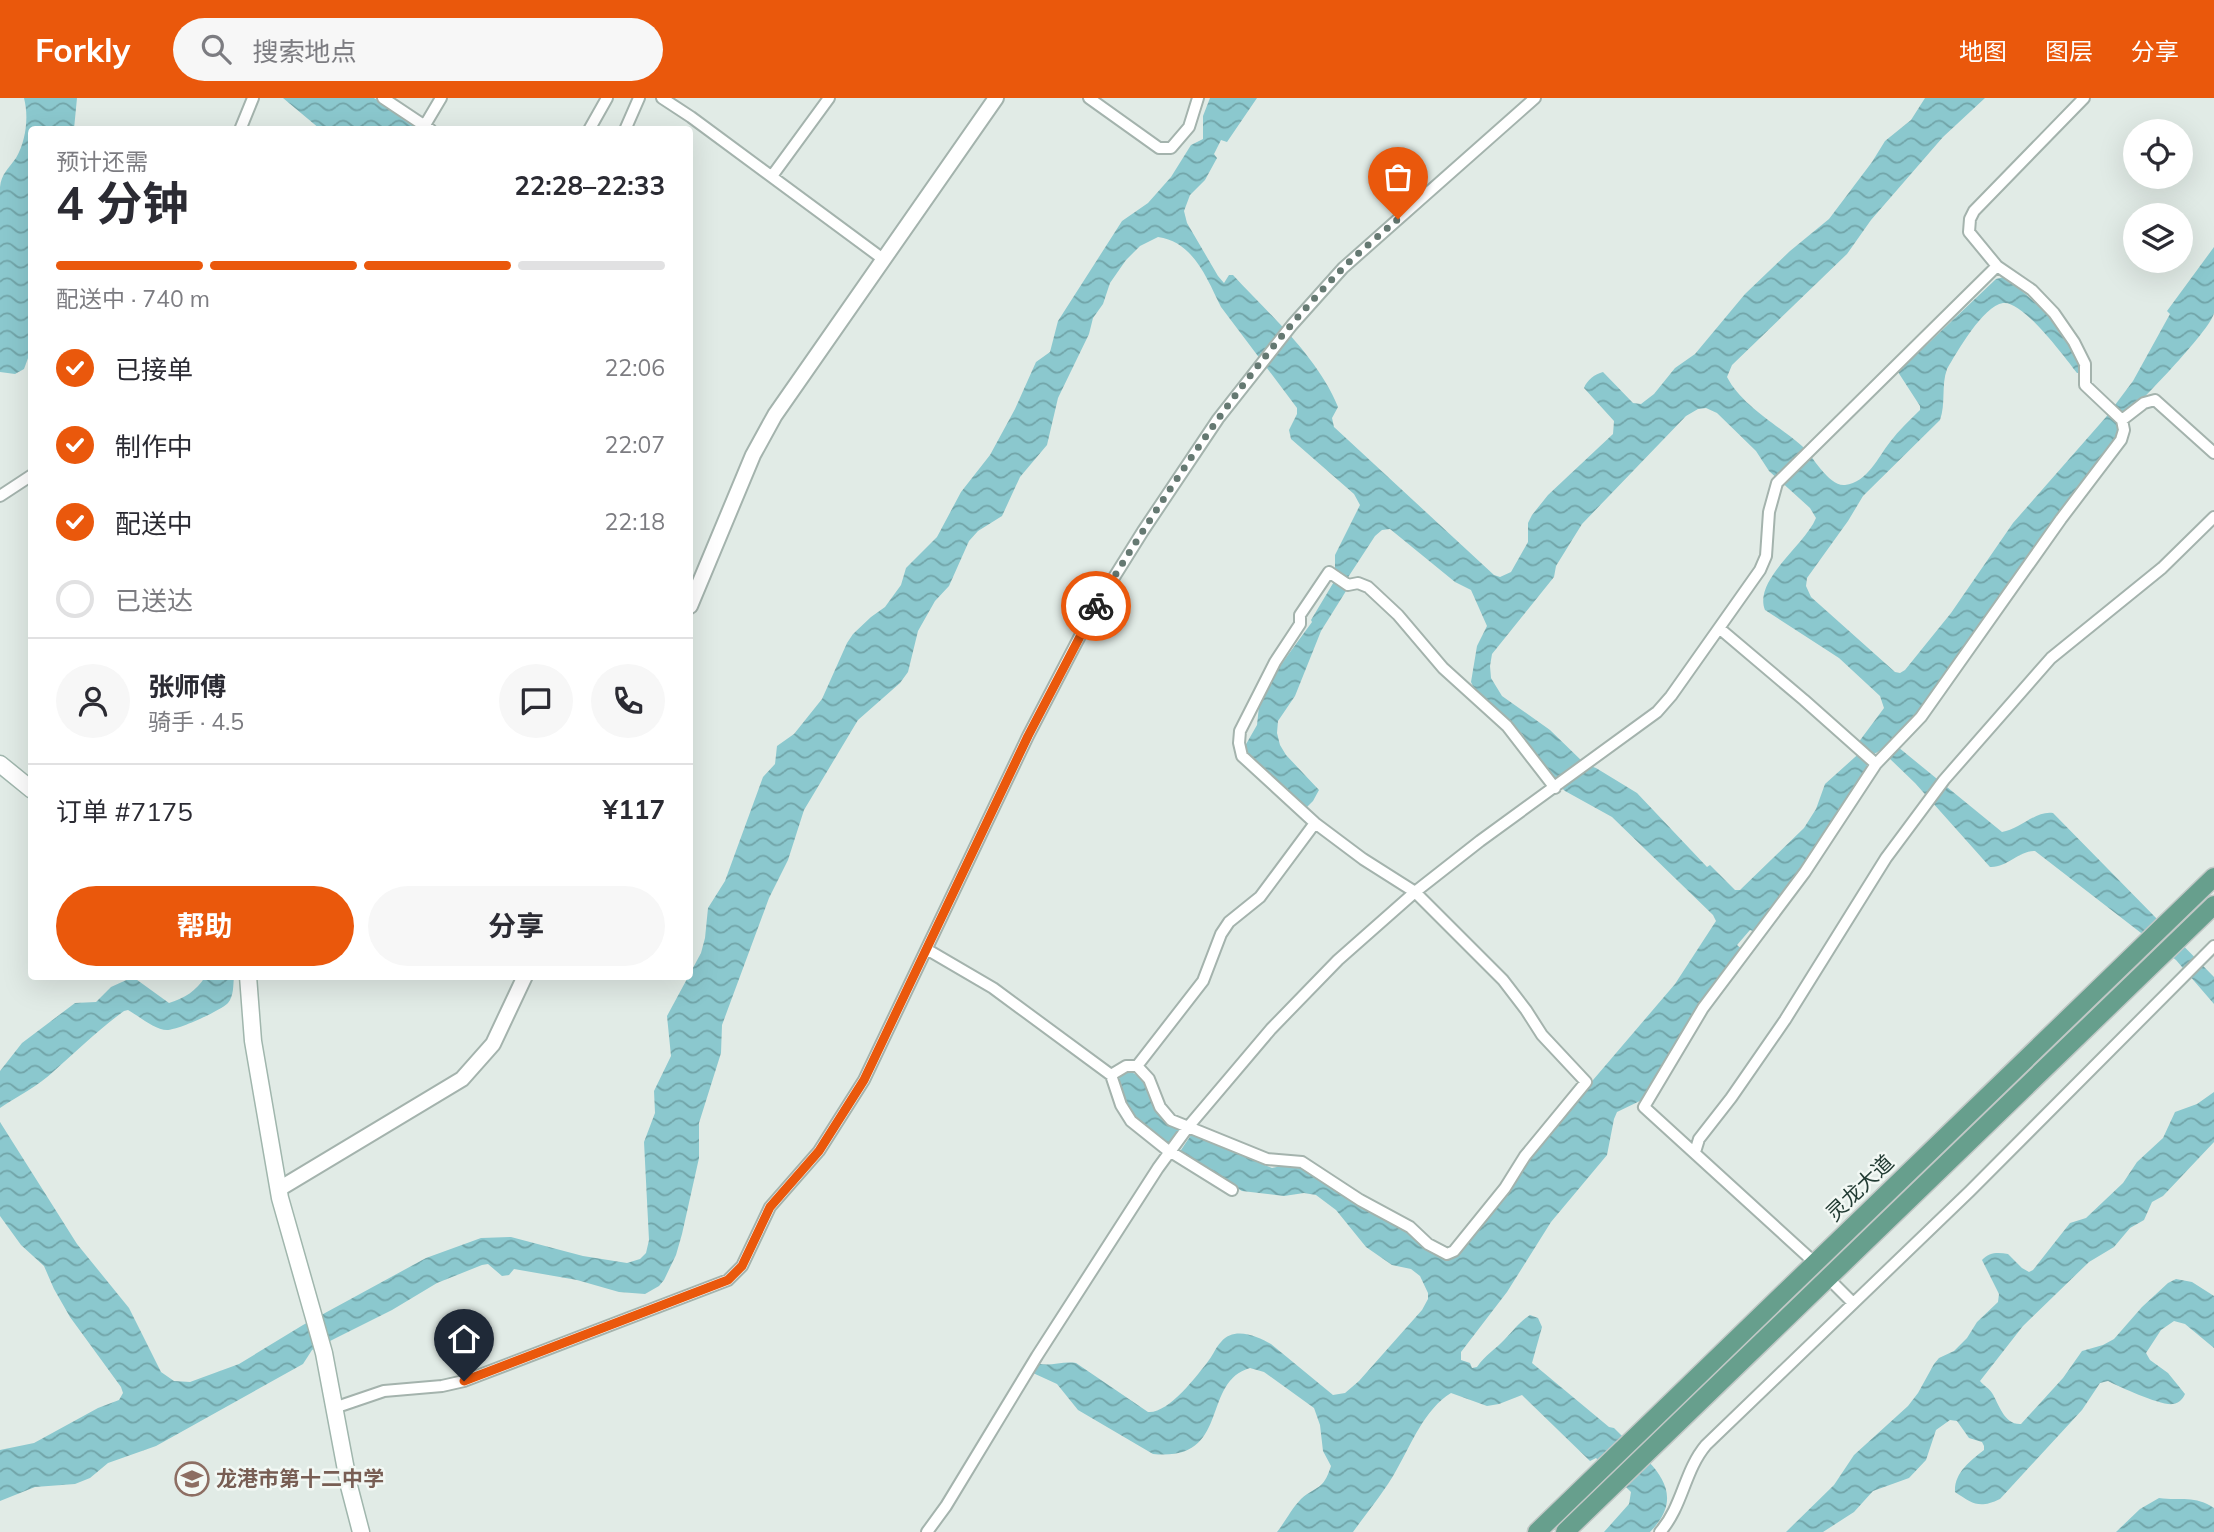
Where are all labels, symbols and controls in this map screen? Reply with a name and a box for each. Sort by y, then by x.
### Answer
search box [173,18,663,81]
text: Forkly [35,29,131,70]
icon: search [197,30,235,68]
text: 搜索地点 [253,35,357,68]
text: 地图 [1959,36,2007,66]
text: 图层 [2045,36,2093,66]
text: 分享 [2131,36,2179,66]
map controls [2123,119,2193,273]
button: locate [2123,119,2193,189]
text: 预计还需 [56,147,148,176]
pin [1368,147,1428,219]
icon: bag [1379,158,1417,196]
text: 22:28–22:33 [514,169,665,202]
text: 4 分钟 [56,174,188,232]
button: layers [2123,203,2193,273]
text: 配送中 · 740 m [56,284,210,313]
icon: check [56,349,94,387]
text: 已接单 [115,353,193,386]
text: 22:06 [605,353,665,382]
icon: check [56,426,94,464]
text: 制作中 [115,430,193,463]
text: 22:07 [605,430,665,459]
icon: check [56,503,94,541]
text: 配送中 [115,507,193,540]
text: 22:18 [605,507,665,536]
courier [1061,571,1131,641]
text: 已送达 [115,584,193,617]
icon: bike [1077,587,1115,625]
button: person [56,664,130,738]
button: chat [499,664,573,738]
button: phone [591,664,665,738]
text: 张师傅 [148,670,226,703]
text: 骑手 · 4.5 [148,707,244,736]
text: ¥117 [603,793,665,826]
text: 订单 #7175 [56,795,193,828]
button: 帮助 [56,886,354,966]
button: 分享 [368,886,665,966]
street label: 灵龙大道 [1820,1149,1899,1226]
pin [434,1309,494,1381]
icon: home [445,1320,483,1358]
school or university icon: 龙港市第十二中学 [173,1460,211,1498]
place label: 龙港市第十二中学 [216,1465,384,1491]

